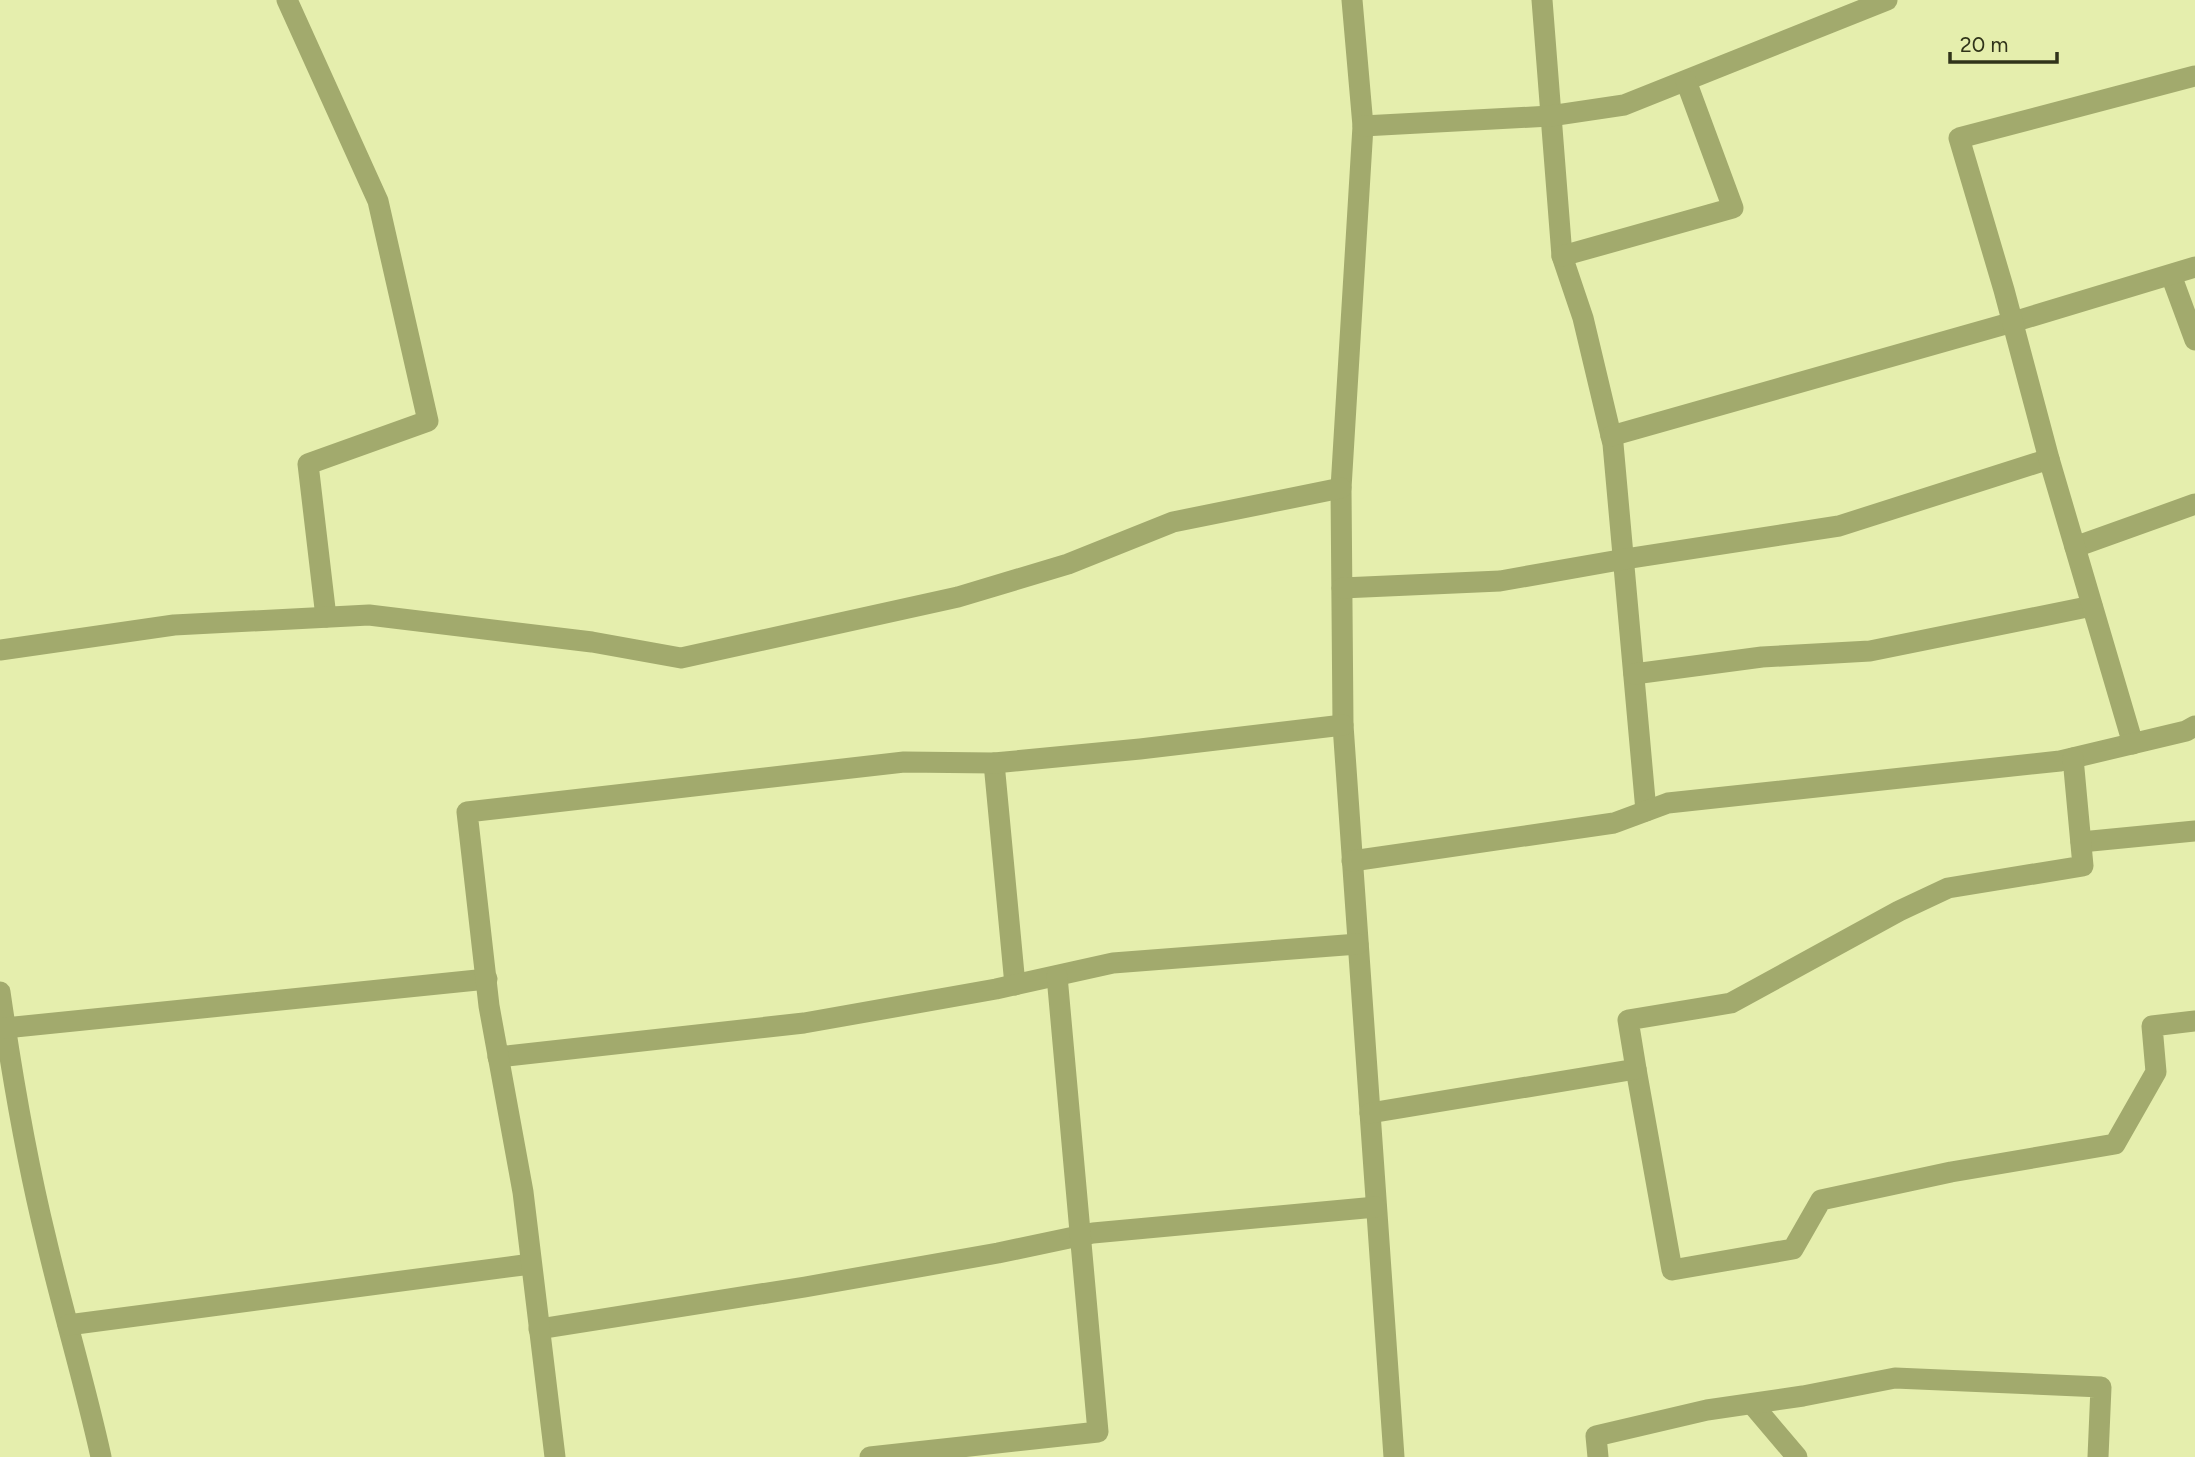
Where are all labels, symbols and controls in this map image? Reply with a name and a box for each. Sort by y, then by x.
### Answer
scale bar [1950,21,2057,65]
text: 20 m [1960,32,2008,57]

